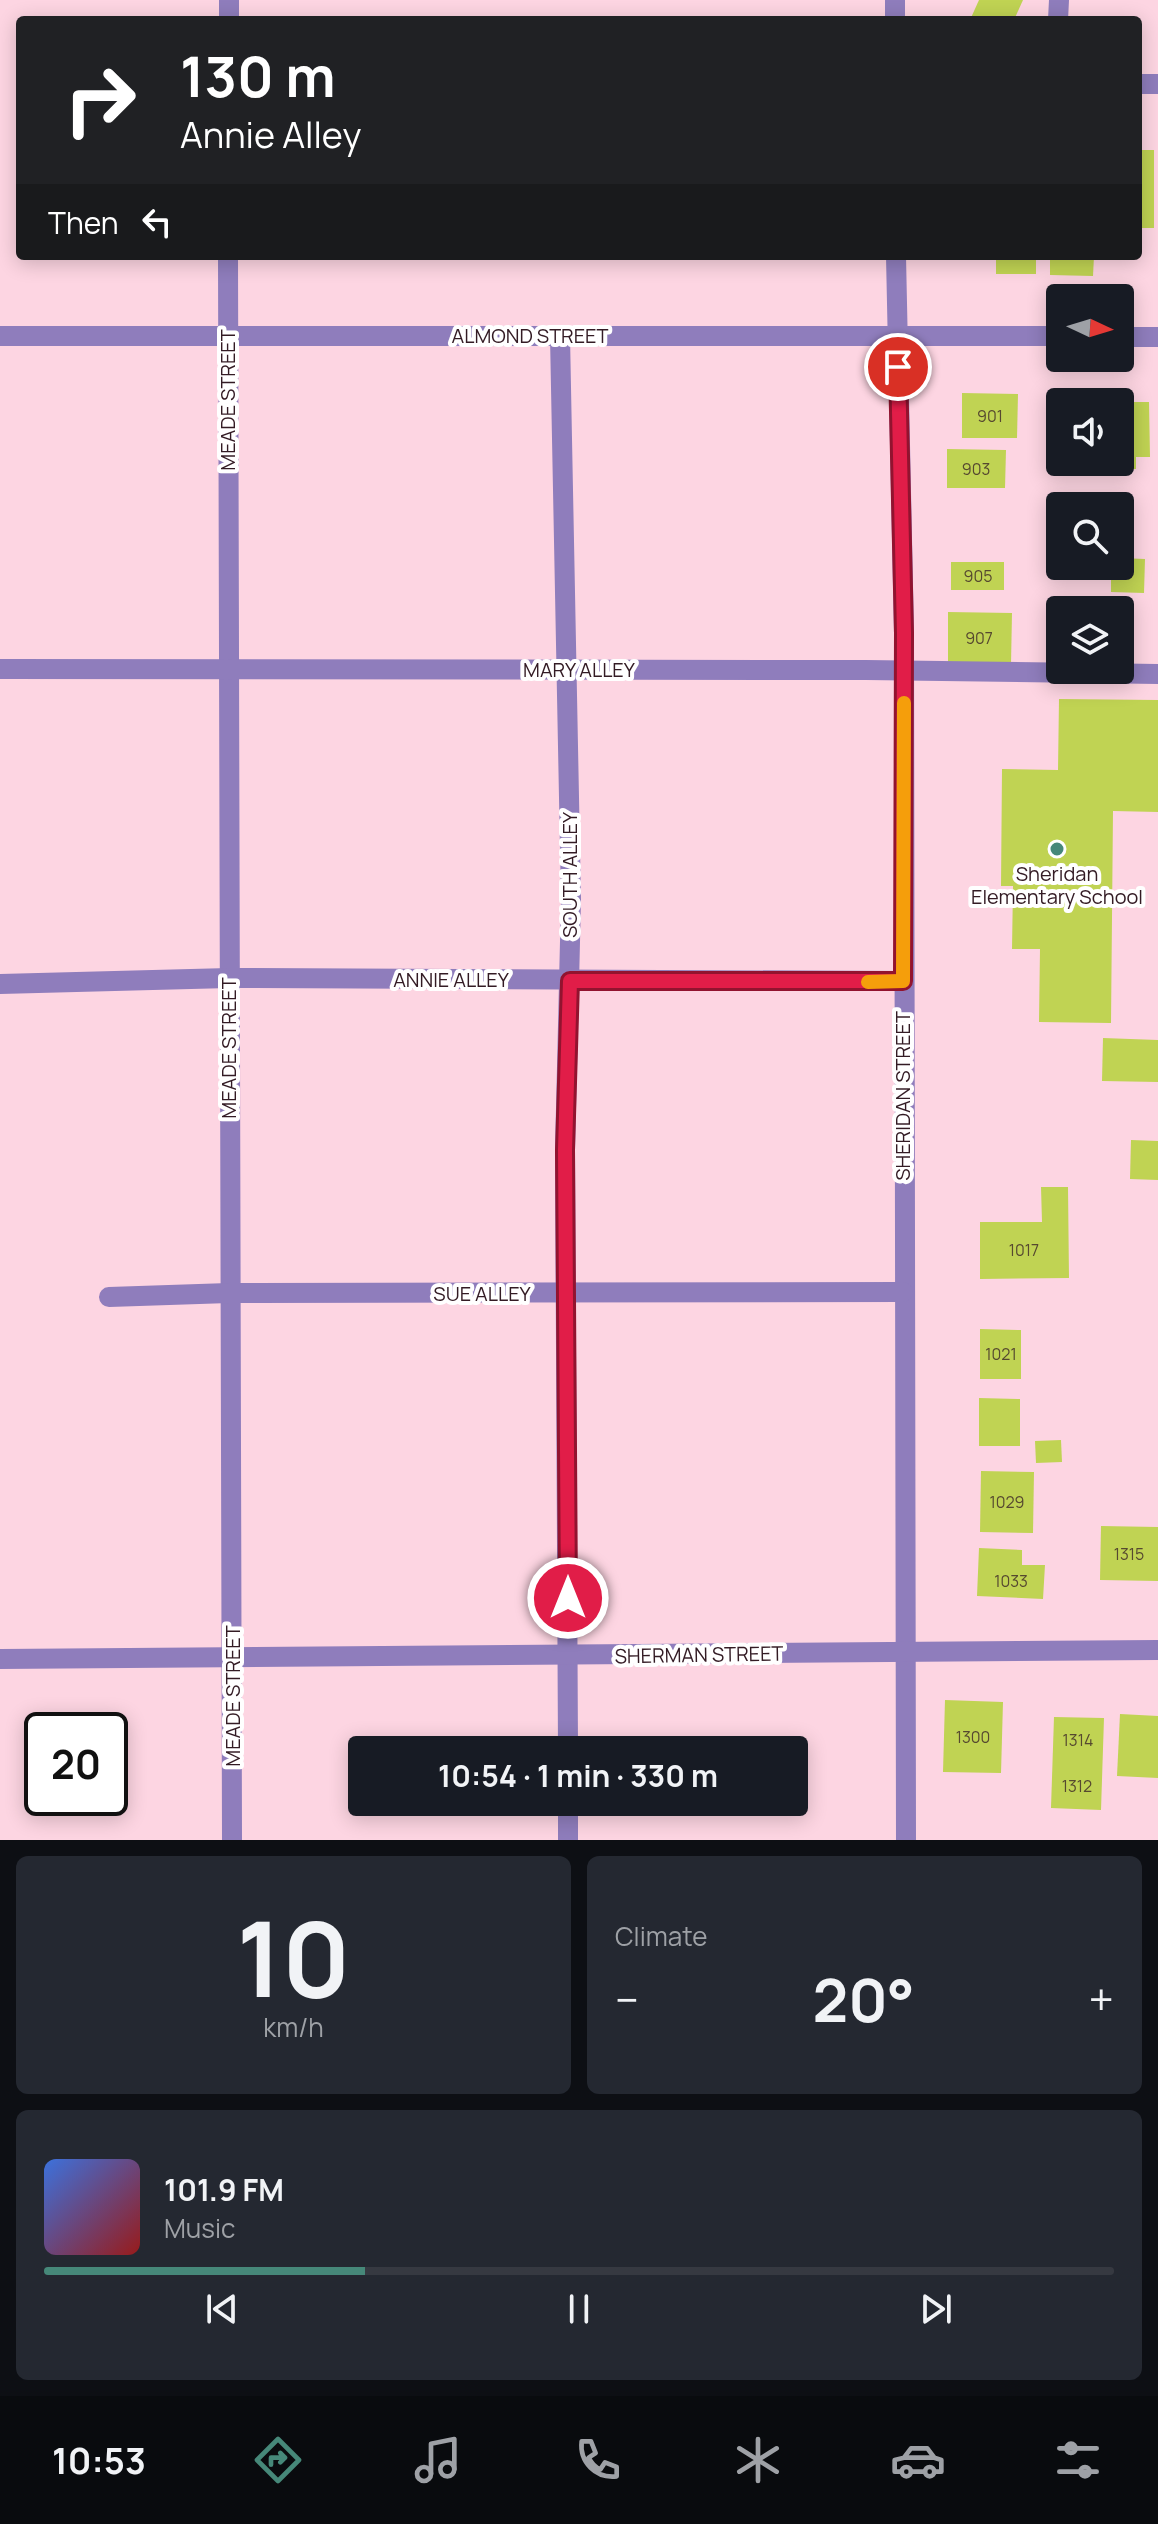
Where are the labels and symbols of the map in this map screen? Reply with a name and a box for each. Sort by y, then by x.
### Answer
north arrow [1046,284,1134,372]
street label: ALMOND STREET [452,322,609,349]
street label: MEADE STREET [214,329,241,471]
pin [864,333,932,401]
house number: 901 [977,405,1003,427]
house number: 903 [962,458,990,480]
house number: 905 [964,565,992,587]
house number: 907 [965,627,993,649]
street label: MARY ALLEY [523,656,636,683]
street label: SOUTH ALLEY [556,811,583,938]
marker: Sheridan Elementary School [1048,840,1066,858]
place label: Sheridan Elementary School [971,860,1143,910]
street label: ANNIE ALLEY [393,966,510,993]
street label: MEADE STREET [215,977,242,1119]
street label: SHERIDAN STREET [889,1011,916,1181]
house number: 1017 [1009,1239,1039,1261]
street label: SUE ALLEY [433,1280,532,1307]
house number: 1021 [985,1343,1017,1365]
house number: 1029 [989,1491,1025,1513]
house number: 1315 [1114,1543,1144,1565]
position arrow [526,1556,610,1640]
house number: 1033 [994,1570,1028,1592]
street label: MEADE STREET [219,1625,246,1767]
street label: SHERMAN STREET [614,1640,784,1669]
speed limit sign: 20 [24,1712,128,1816]
house number: 1300 [956,1726,990,1748]
house number: 1314 [1063,1729,1093,1751]
house number: 1312 [1062,1775,1092,1797]

